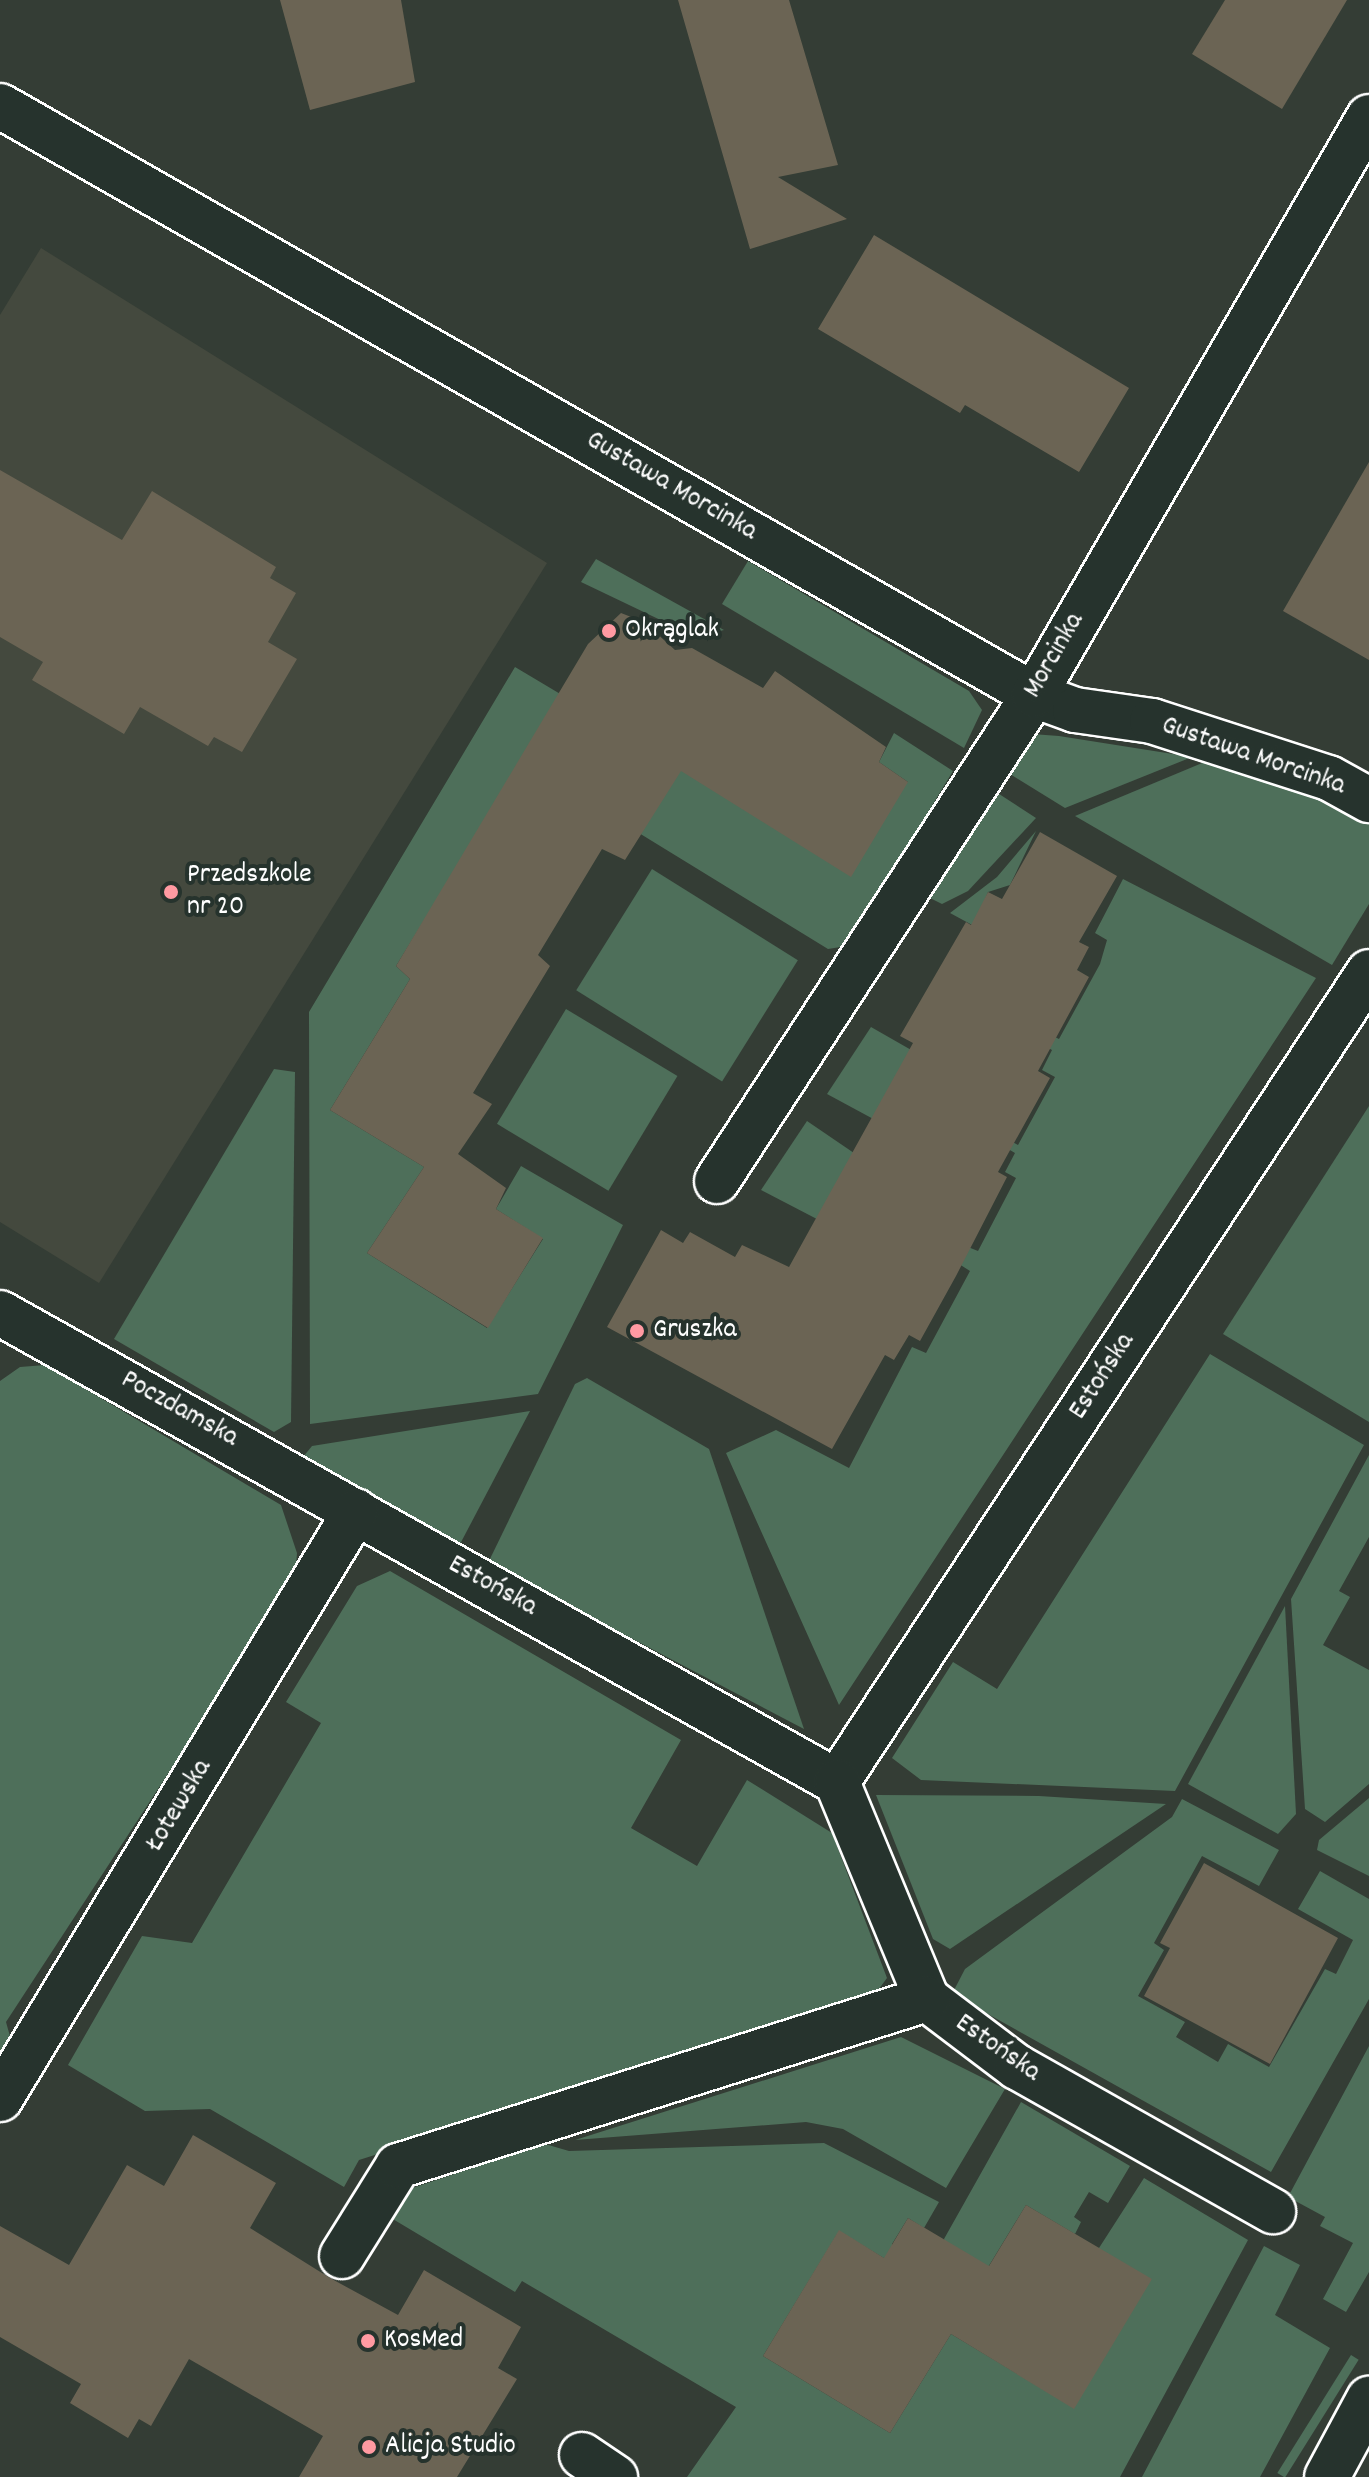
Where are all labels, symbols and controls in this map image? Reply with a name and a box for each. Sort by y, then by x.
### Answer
street label: Gustawa Morcinka [579,424,763,550]
street label: Morcinka [1017,607,1093,705]
place label: Okrąglak [625,614,719,648]
marker: Okrąglak [600,622,618,640]
street label: Gustawa Morcinka [1157,710,1349,804]
place label: Przedszkole nr 20 [187,859,312,925]
marker: Przedszkole nr 20 [162,883,180,901]
place label: Gruszka [653,1314,737,1348]
marker: Gruszka [628,1322,646,1340]
street label: Estońska [1063,1327,1143,1427]
street label: Poczdamska [114,1364,244,1456]
street label: Estońska [442,1549,542,1625]
street label: Łotewska [139,1754,221,1858]
street label: Estońska [948,2008,1046,2090]
place label: KosMed [384,2324,463,2358]
marker: KosMed [359,2332,377,2350]
place label: Alicja Studio [385,2430,516,2464]
marker: Alicja Studio [360,2438,378,2456]

